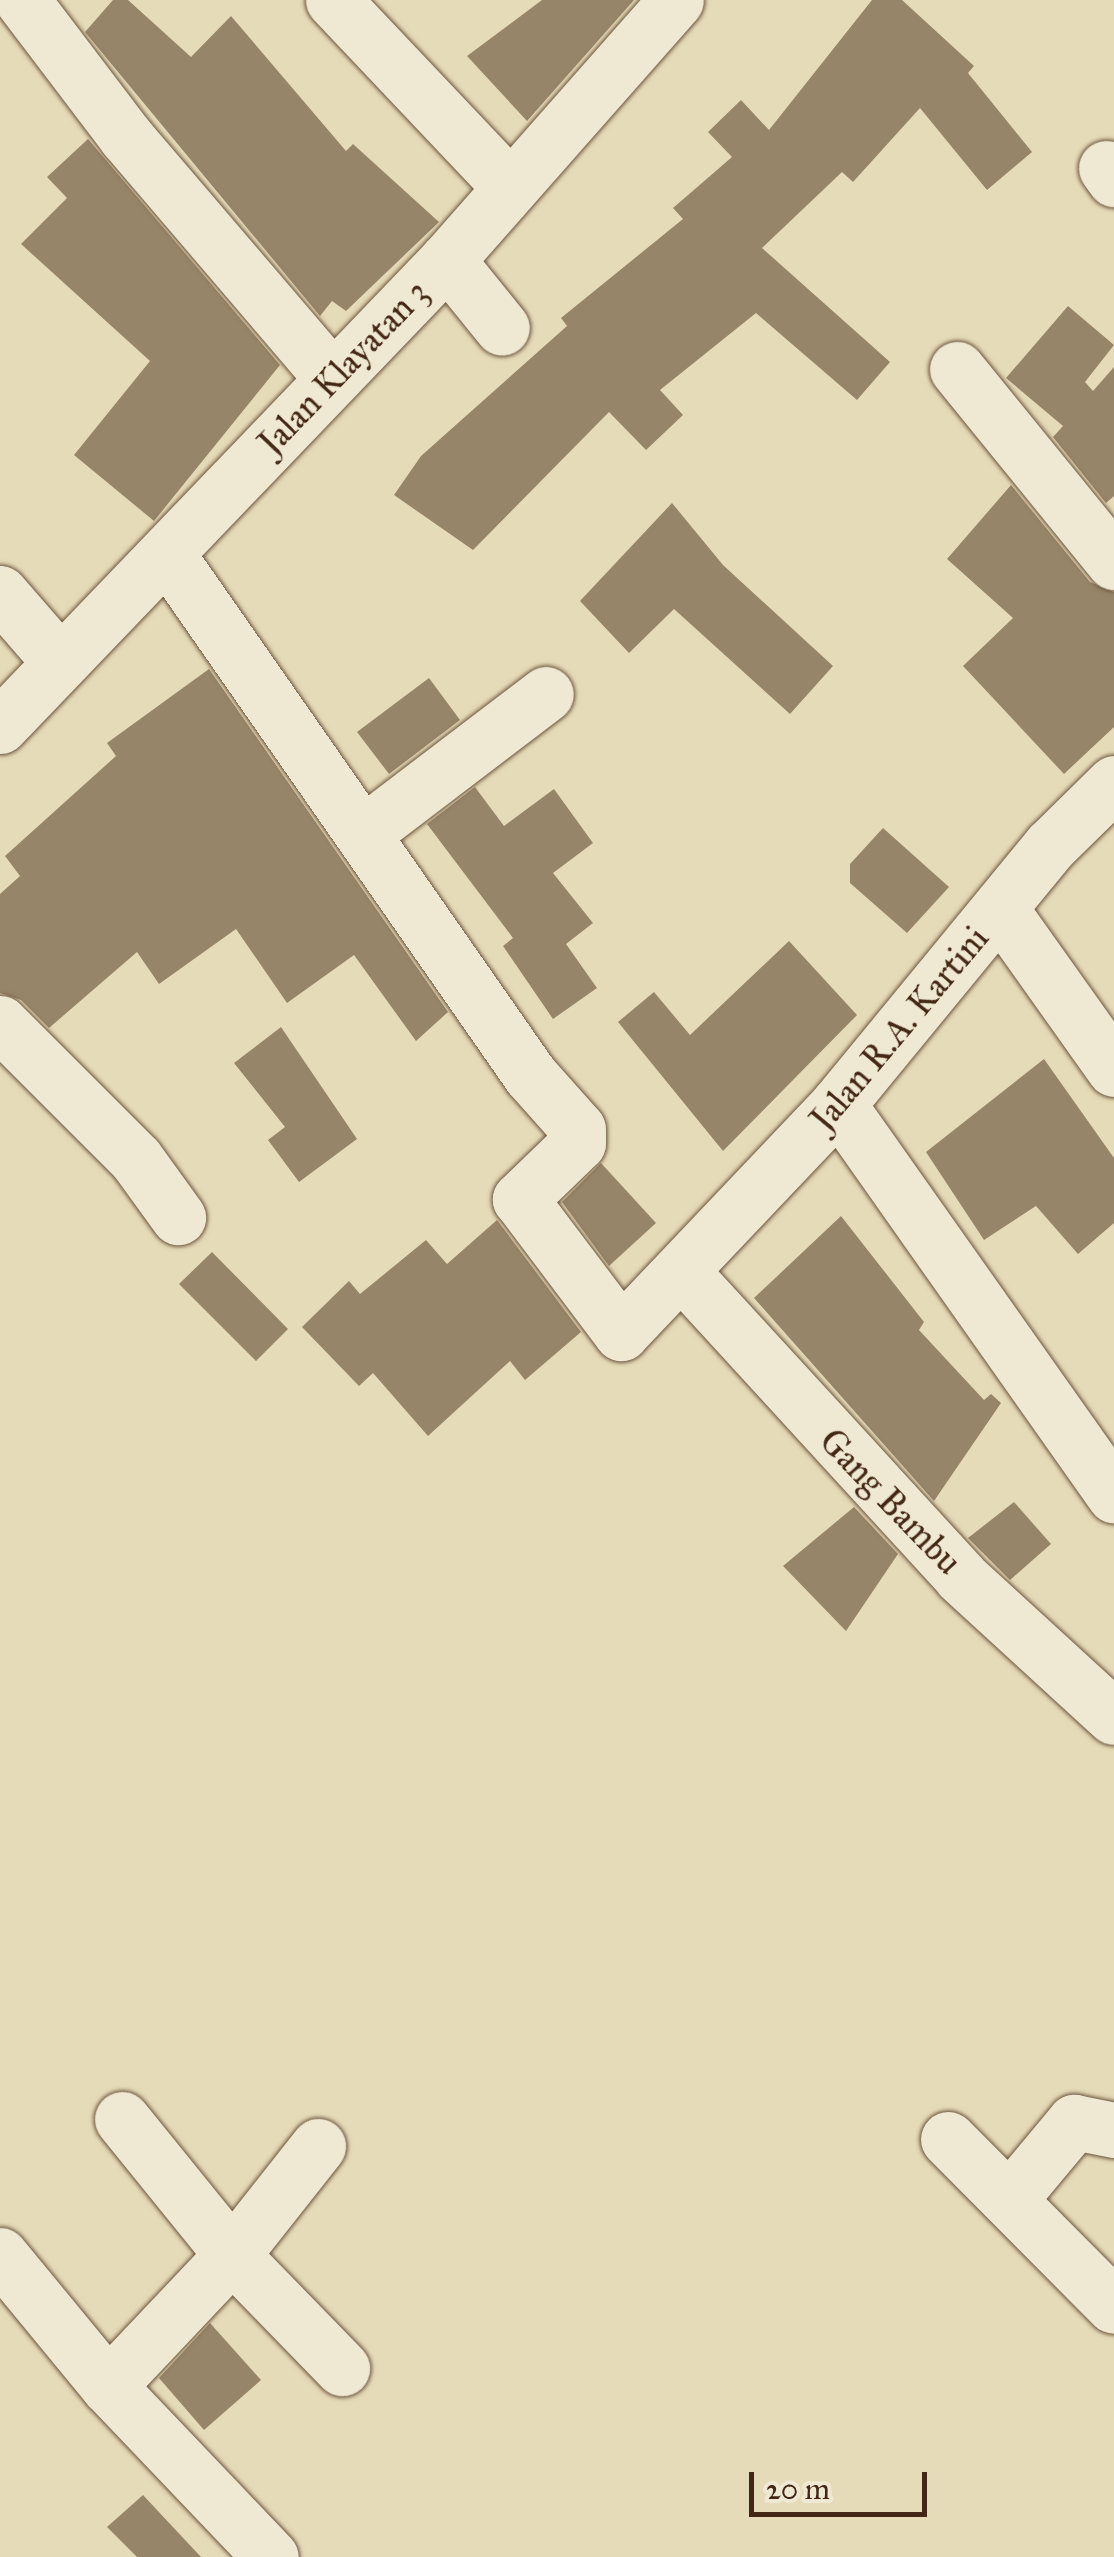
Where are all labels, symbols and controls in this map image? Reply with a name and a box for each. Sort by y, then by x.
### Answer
street label: Jalan Klayatan 3 [250,272,438,464]
street label: Jalan R.A. Kartini [802,918,998,1140]
street label: Gang Bambu [810,1421,970,1583]
scale bar [754,2452,932,2514]
text: 20 m [766,2471,830,2507]

